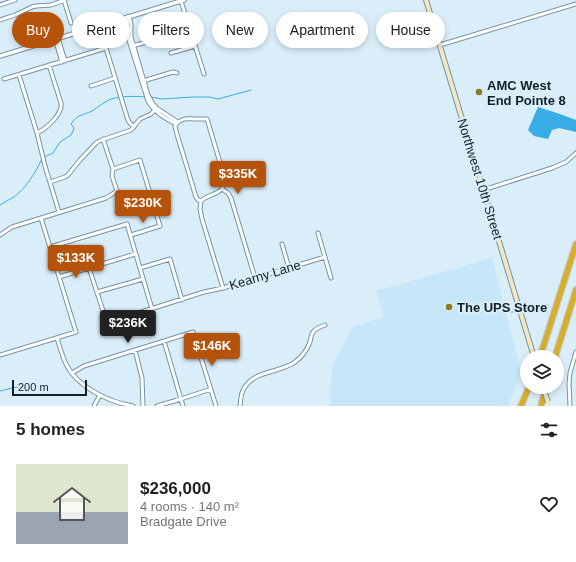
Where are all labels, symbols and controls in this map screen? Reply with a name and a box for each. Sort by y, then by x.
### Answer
chip: Buy [12,12,64,48]
chip: Rent [72,12,130,48]
chip: Filters [138,12,204,48]
chip: New [212,12,268,48]
chip: Apartment [276,12,368,48]
chip: House [376,12,445,48]
place label: AMC West End Pointe 8 [487,78,566,108]
marker: AMC West End Pointe 8 [474,87,484,97]
street label: Northwest 10th Street [454,117,506,242]
pin: $335K [210,161,266,195]
text: $335K [219,166,257,181]
pin: $230K [115,190,171,224]
text: $230K [124,195,162,210]
pin: $133K [48,245,104,279]
text: $133K [57,250,95,265]
street label: Kearny Lane [228,257,302,293]
place label: The UPS Store [457,300,547,315]
marker: The UPS Store [444,302,454,312]
pin: $236K [100,310,156,344]
text: $236K [109,315,147,330]
pin: $146K [184,333,240,367]
text: $146K [193,338,231,353]
map controls [520,350,564,394]
button: layers [520,350,564,394]
scale bar [12,378,87,397]
text: 200 m [18,381,49,393]
icon: filters [538,419,560,441]
text: 5 homes [16,420,85,439]
text: $236,000 [140,479,211,498]
icon: home [48,480,96,528]
icon: heart [538,493,560,515]
text: 4 rooms · 140 m² [140,499,239,514]
text: Bradgate Drive [140,514,227,529]

